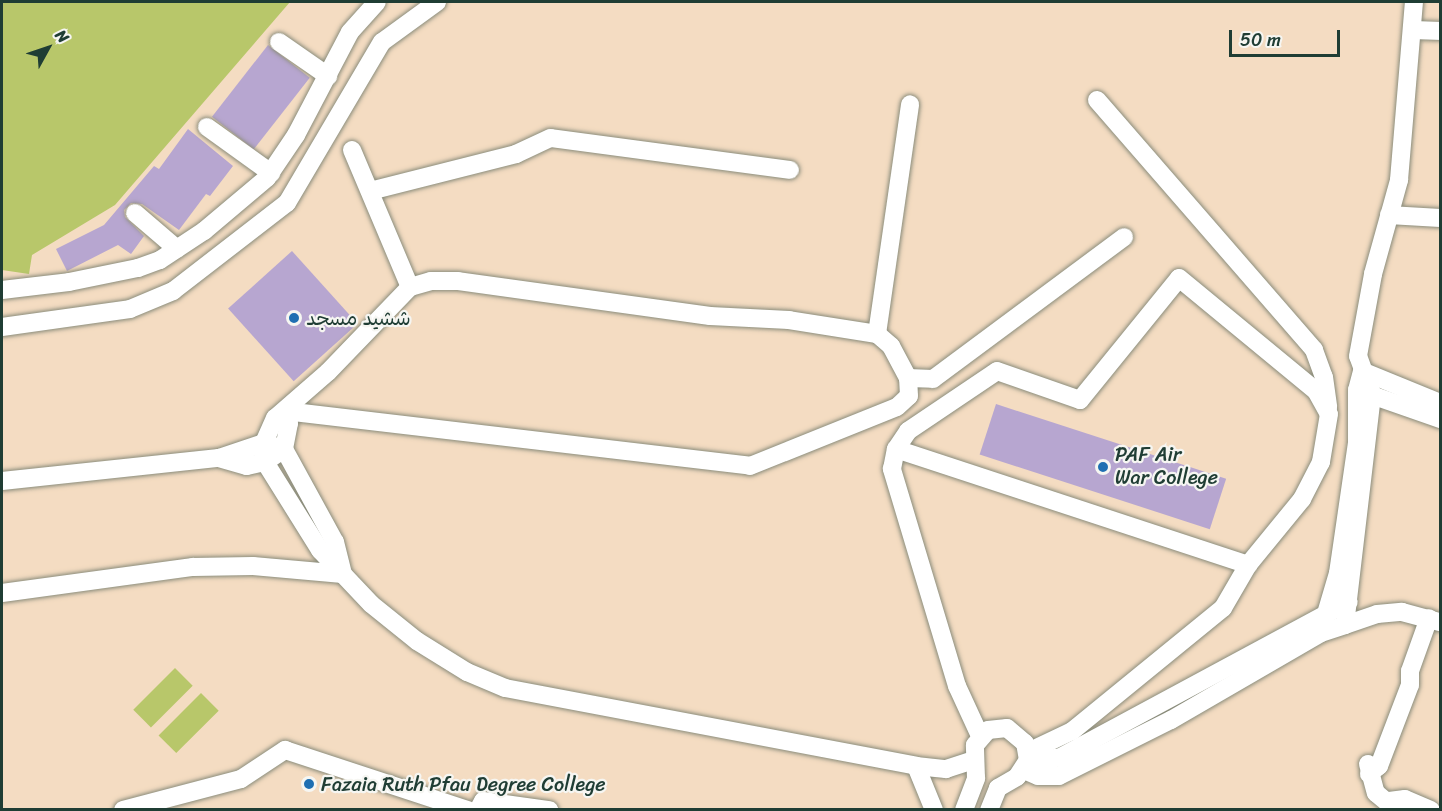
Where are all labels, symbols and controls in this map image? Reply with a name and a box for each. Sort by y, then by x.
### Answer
north arrow [18,18,78,78]
scale bar [1232,18,1343,56]
text: N [47,23,77,50]
text: 50 m [1240,24,1281,56]
place label: ششید مسجد [306,306,411,330]
marker: ششید مسجد [287,311,301,325]
place label: PAF Air War College [1115,443,1218,490]
marker: PAF Air War College [1096,460,1110,474]
place label: Fazaia Ruth Pfau Degree College [321,772,606,796]
marker: Fazaia Ruth Pfau Degree College [302,777,316,791]

